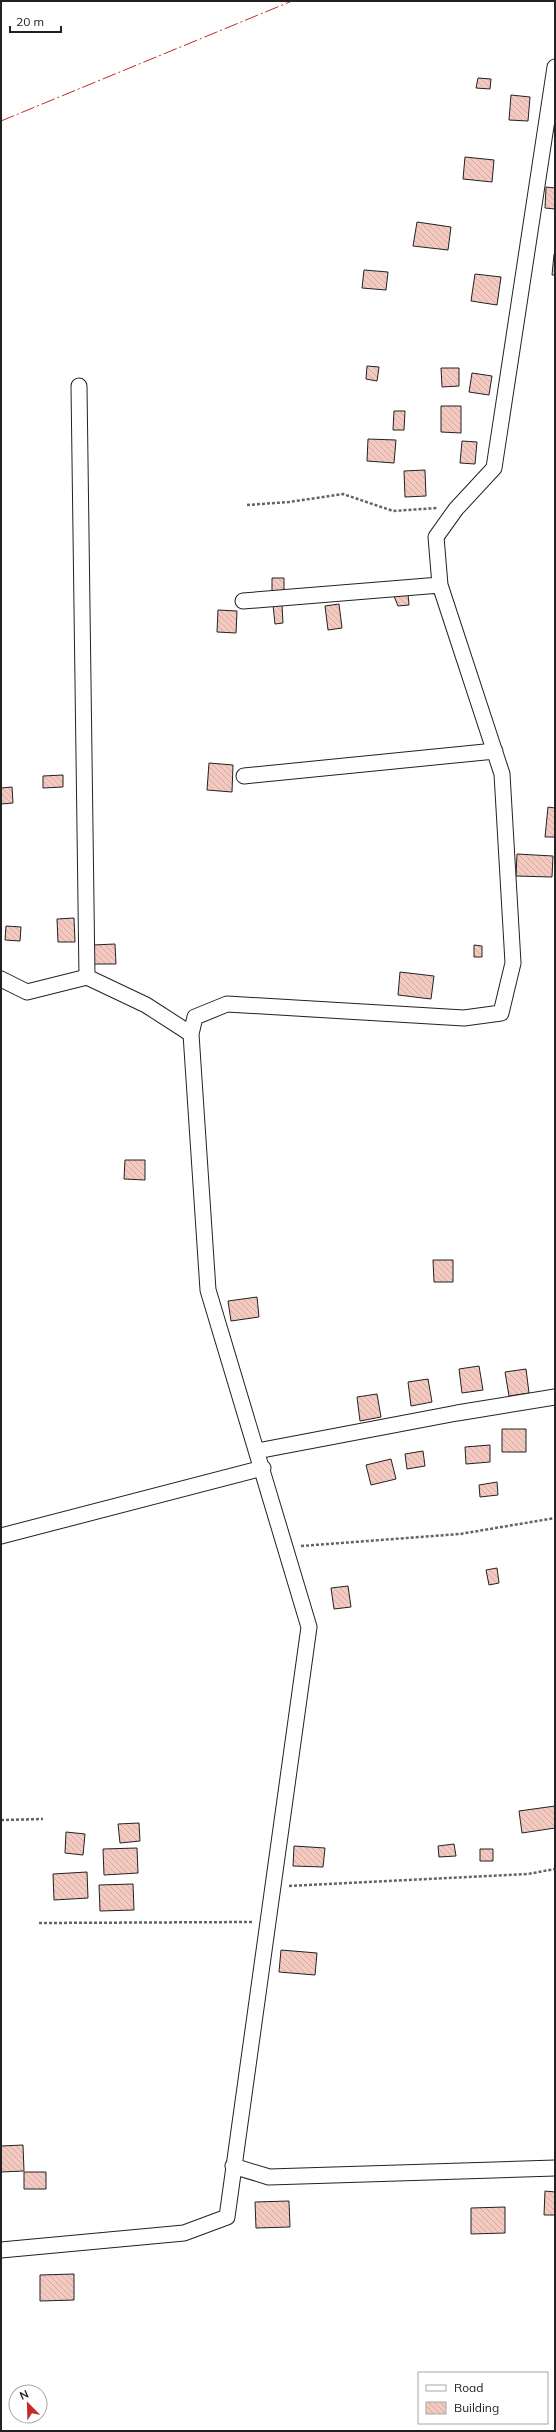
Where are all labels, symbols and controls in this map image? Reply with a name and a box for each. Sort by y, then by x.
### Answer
scale bar [10,8,61,34]
text: 20 m [16,14,44,29]
legend [418,2372,548,2424]
text: Road [454,2380,483,2395]
north arrow [8,2384,48,2424]
text: N [18,2387,31,2403]
text: Building [454,2400,499,2415]

